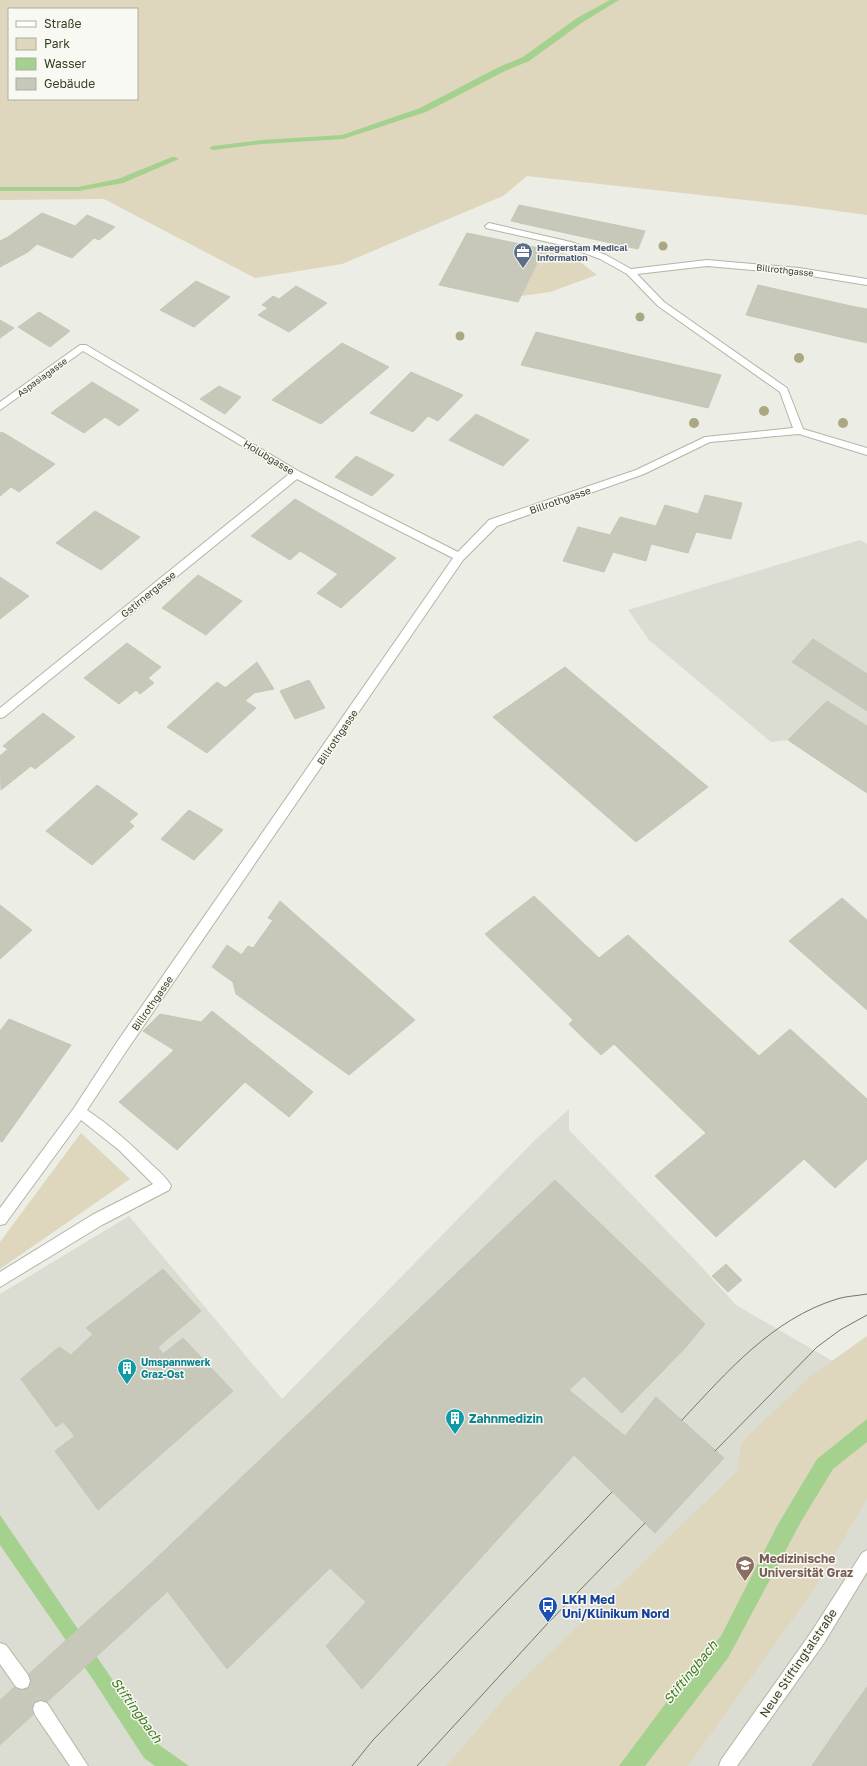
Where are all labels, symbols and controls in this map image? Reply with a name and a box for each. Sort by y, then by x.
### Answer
legend [8,8,138,100]
text: Straße [44,16,82,31]
text: Park [44,36,70,51]
text: Wasser [44,56,87,71]
text: Gebäude [44,76,95,91]
office icon: Haegerstam Medical Information [512,241,534,269]
place label: Haegerstam Medical Information [537,242,627,263]
street label: Billrothgasse [756,262,814,278]
street label: Aspasiagasse [15,355,69,399]
street label: Holubgasse [241,437,297,477]
street label: Billrothgasse [528,484,592,516]
street label: Gstirnergasse [118,568,178,620]
street label: Billrothgasse [314,707,360,767]
street label: Billrothgasse [129,973,175,1033]
place label: Umspannwerk Graz-Ost [141,1356,211,1380]
building icon: Umspannwerk Graz-Ost [116,1357,138,1385]
building icon: Zahnmedizin [444,1407,466,1435]
place label: Zahnmedizin [469,1411,543,1426]
place label: Medizinische Universität Graz [759,1551,853,1580]
school or university icon: Medizinische Universität Graz [734,1554,756,1582]
place label: LKH Med Uni/Klinikum Nord [562,1592,669,1621]
bus stop icon: LKH Med Uni/Klinikum Nord [537,1595,559,1623]
street label: Neue Stiftingtalstraße [756,1606,840,1720]
water label: Stiftingbach [660,1636,721,1707]
water label: Stiftingbach [108,1674,167,1747]

